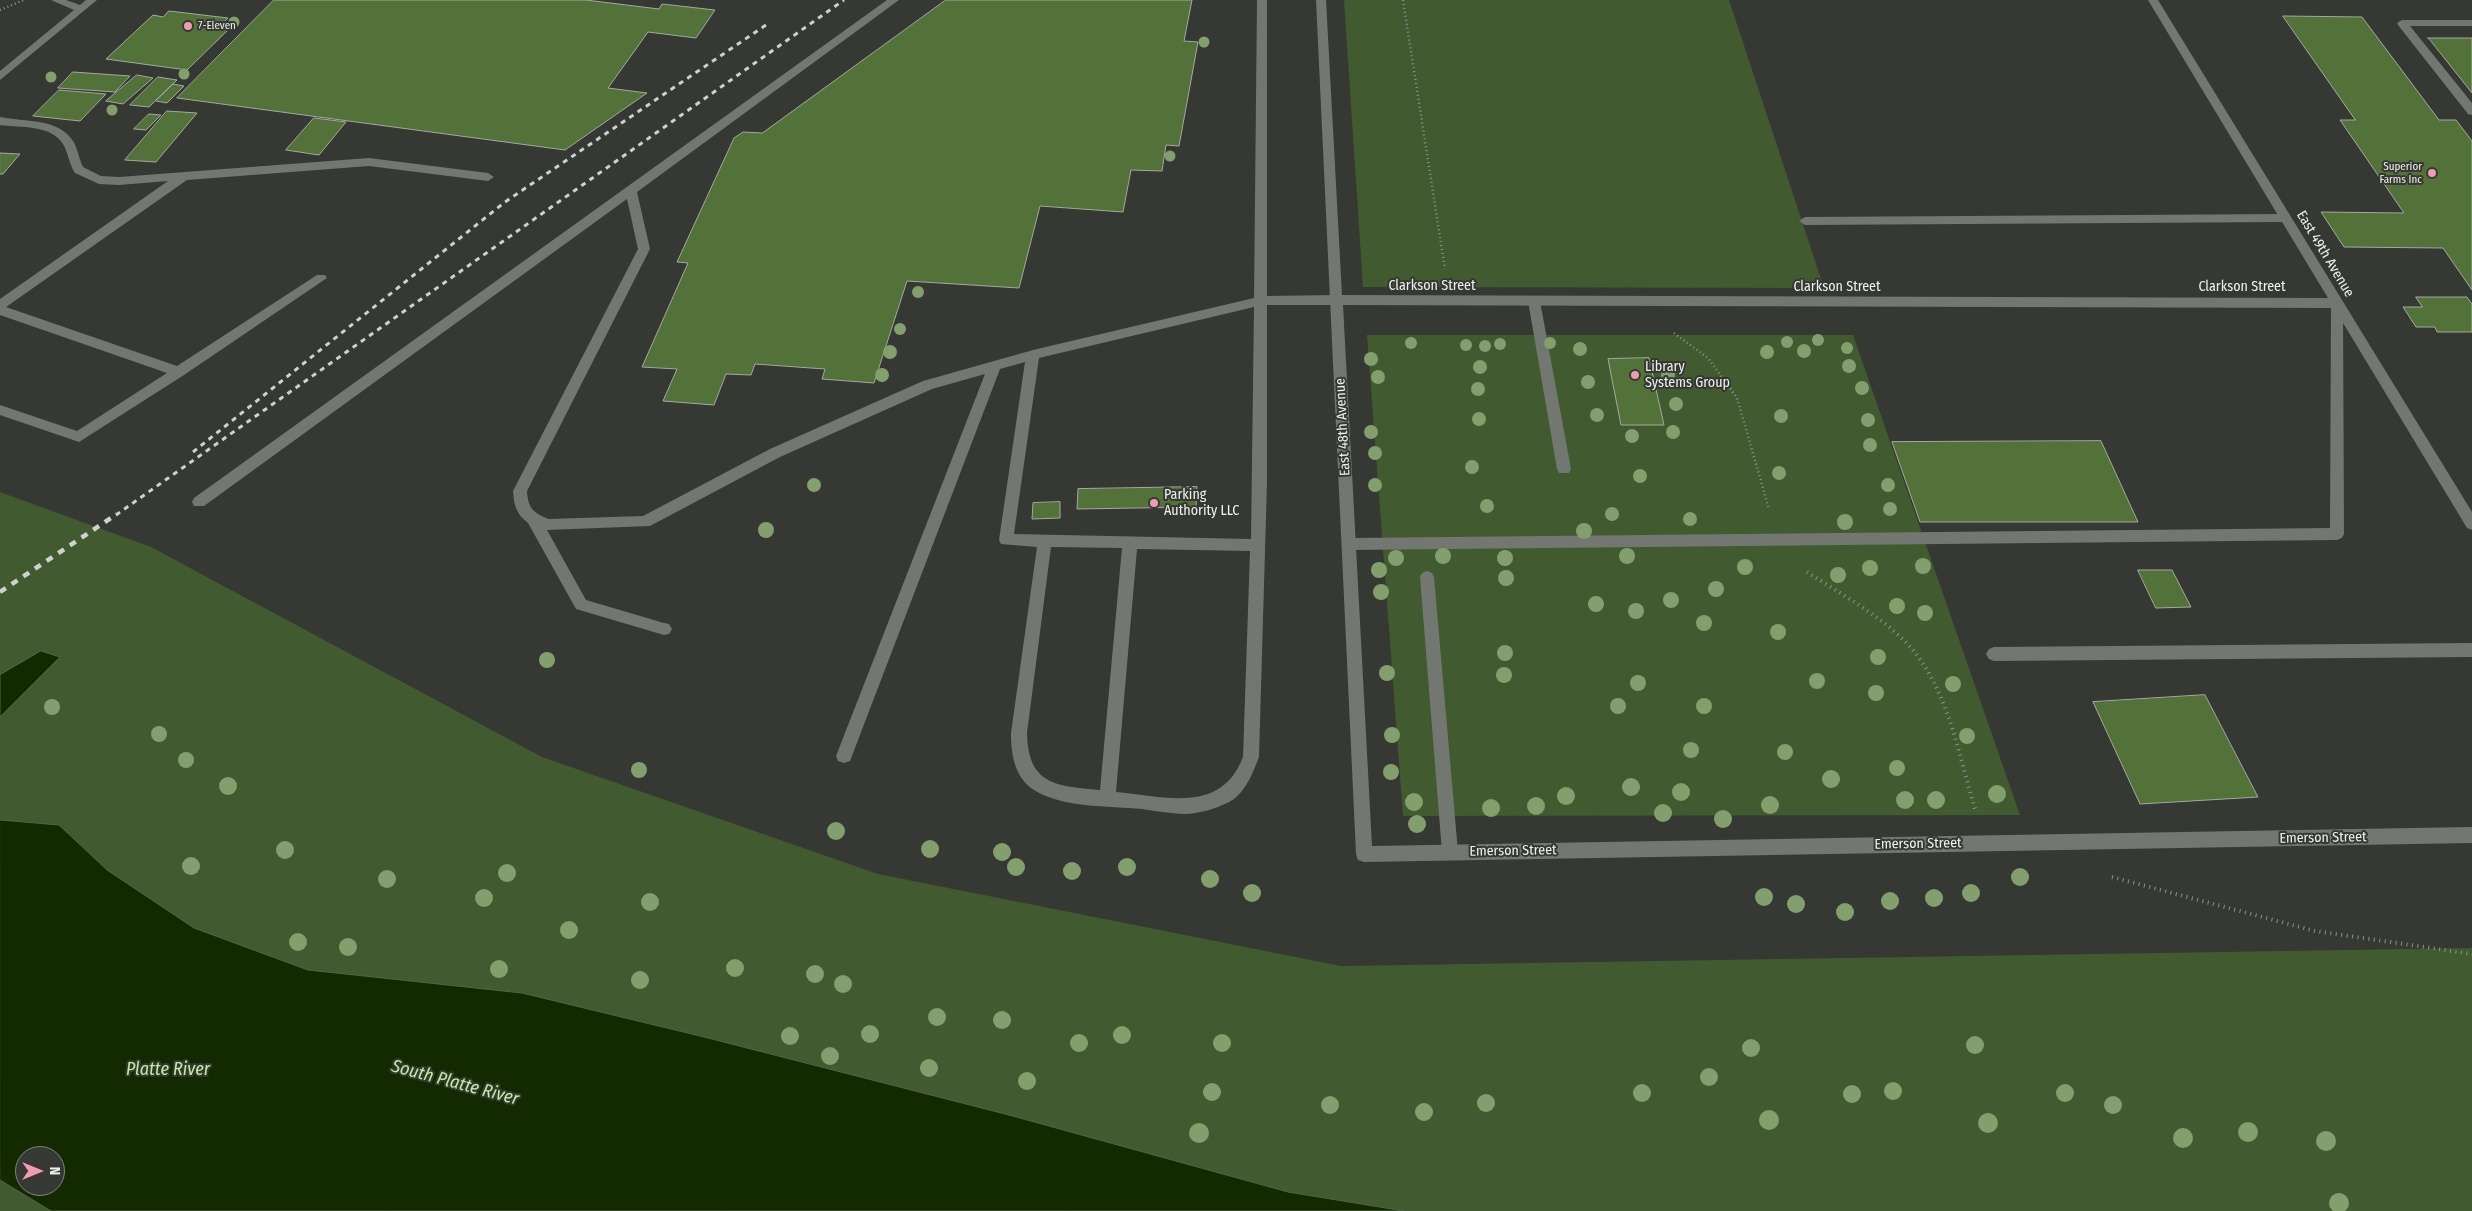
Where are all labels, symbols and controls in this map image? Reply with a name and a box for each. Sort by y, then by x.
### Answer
place label: 7-Eleven [198,19,236,33]
marker: 7-Eleven [182,20,194,32]
place label: Superior Farms Inc [2379,160,2422,186]
marker: Superior Farms Inc [2426,167,2438,179]
street label: East 49th Avenue [2293,208,2357,300]
street label: Clarkson Street [1388,278,1476,294]
street label: Clarkson Street [1793,279,1881,295]
street label: Clarkson Street [2198,279,2286,295]
place label: Library Systems Group [1645,359,1730,392]
marker: Library Systems Group [1629,369,1641,381]
street label: East 48th Avenue [1332,378,1354,476]
place label: Parking Authority LLC [1164,487,1239,520]
marker: Parking Authority LLC [1148,497,1160,509]
street label: Emerson Street [2279,829,2367,847]
street label: Emerson Street [1874,835,1962,853]
street label: Emerson Street [1469,842,1557,860]
water label: South Platte River [389,1056,521,1110]
water label: Platte River [126,1059,210,1081]
north arrow [15,1146,65,1196]
text: N [46,1167,63,1175]

